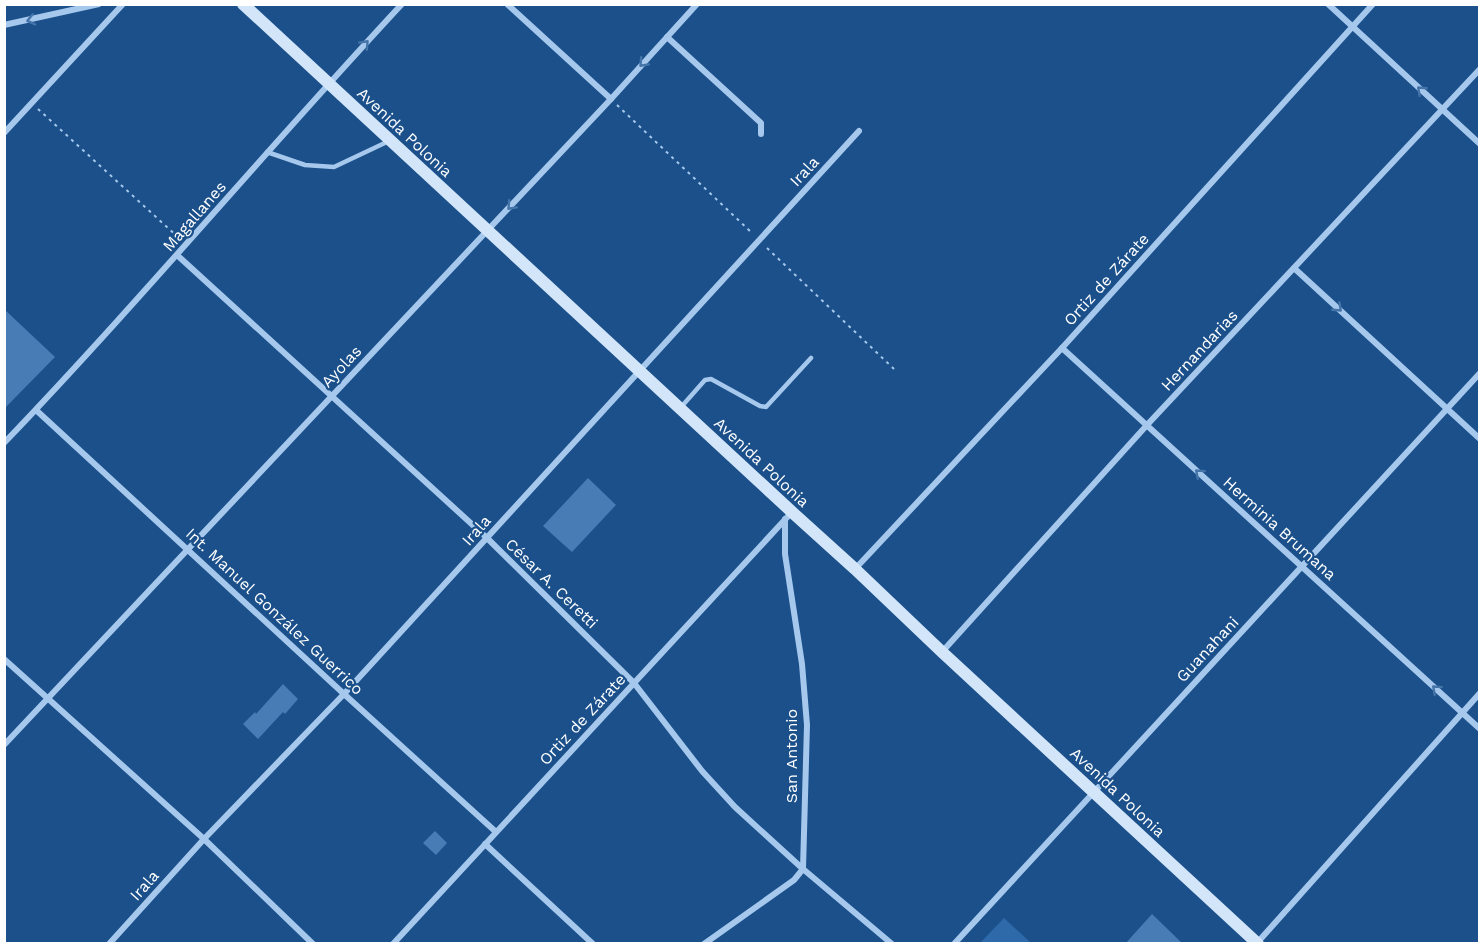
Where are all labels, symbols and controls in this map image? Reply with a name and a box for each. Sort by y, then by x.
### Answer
one-way arrow [26,13,36,26]
one-way arrow [358,40,369,51]
one-way arrow [640,56,651,67]
street label: Avenida Polonia [353,84,456,181]
one-way arrow [1417,86,1428,97]
street label: Irala [786,152,823,190]
street label: Magallanes [159,177,230,255]
one-way arrow [507,199,518,210]
street label: Ortiz de Zárate [1060,229,1153,329]
one-way arrow [1331,301,1341,312]
street label: Hernandarias [1157,306,1242,395]
street label: Ayolas [317,342,365,391]
street label: Avenida Polonia [710,414,813,511]
one-way arrow [1196,469,1206,480]
street label: Herminia Brumana [1219,473,1340,584]
street label: Irala [458,511,495,549]
street label: Int. Manuel González Guerrico [182,524,367,699]
street label: César A. Ceretti [501,534,602,632]
street label: Guanahani [1172,613,1242,686]
street label: Ortiz de Zárate [535,670,629,769]
one-way arrow [1433,686,1444,697]
street label: San Antonio [782,709,801,803]
street label: Avenida Polonia [1066,744,1169,841]
street label: Irala [126,866,163,904]

